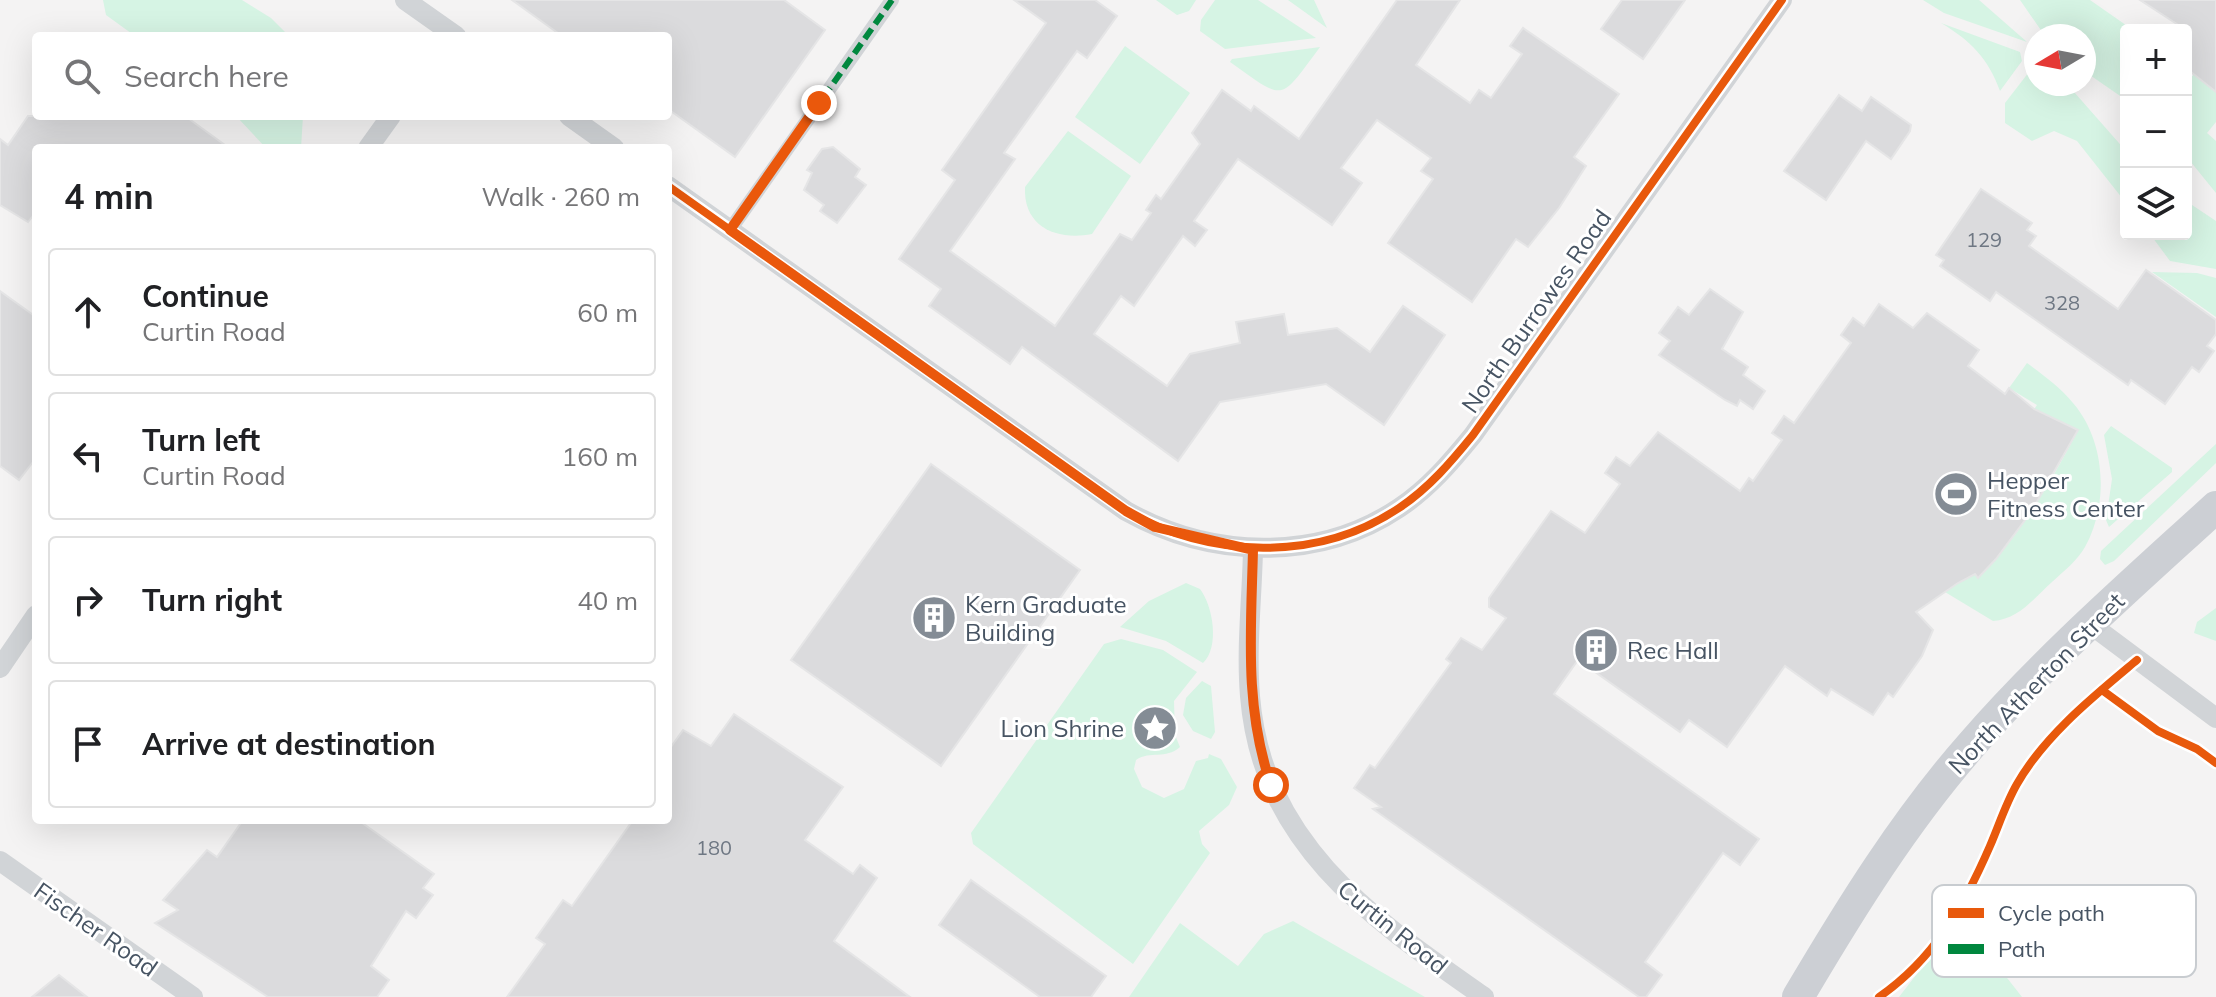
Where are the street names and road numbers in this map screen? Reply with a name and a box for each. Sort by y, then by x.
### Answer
street label: North Burrowes Road [1454,204,1618,418]
street label: North Atherton Street [1942,586,2130,780]
street label: Curtin Road [1332,874,1454,980]
street label: Fischer Road [28,875,164,983]

